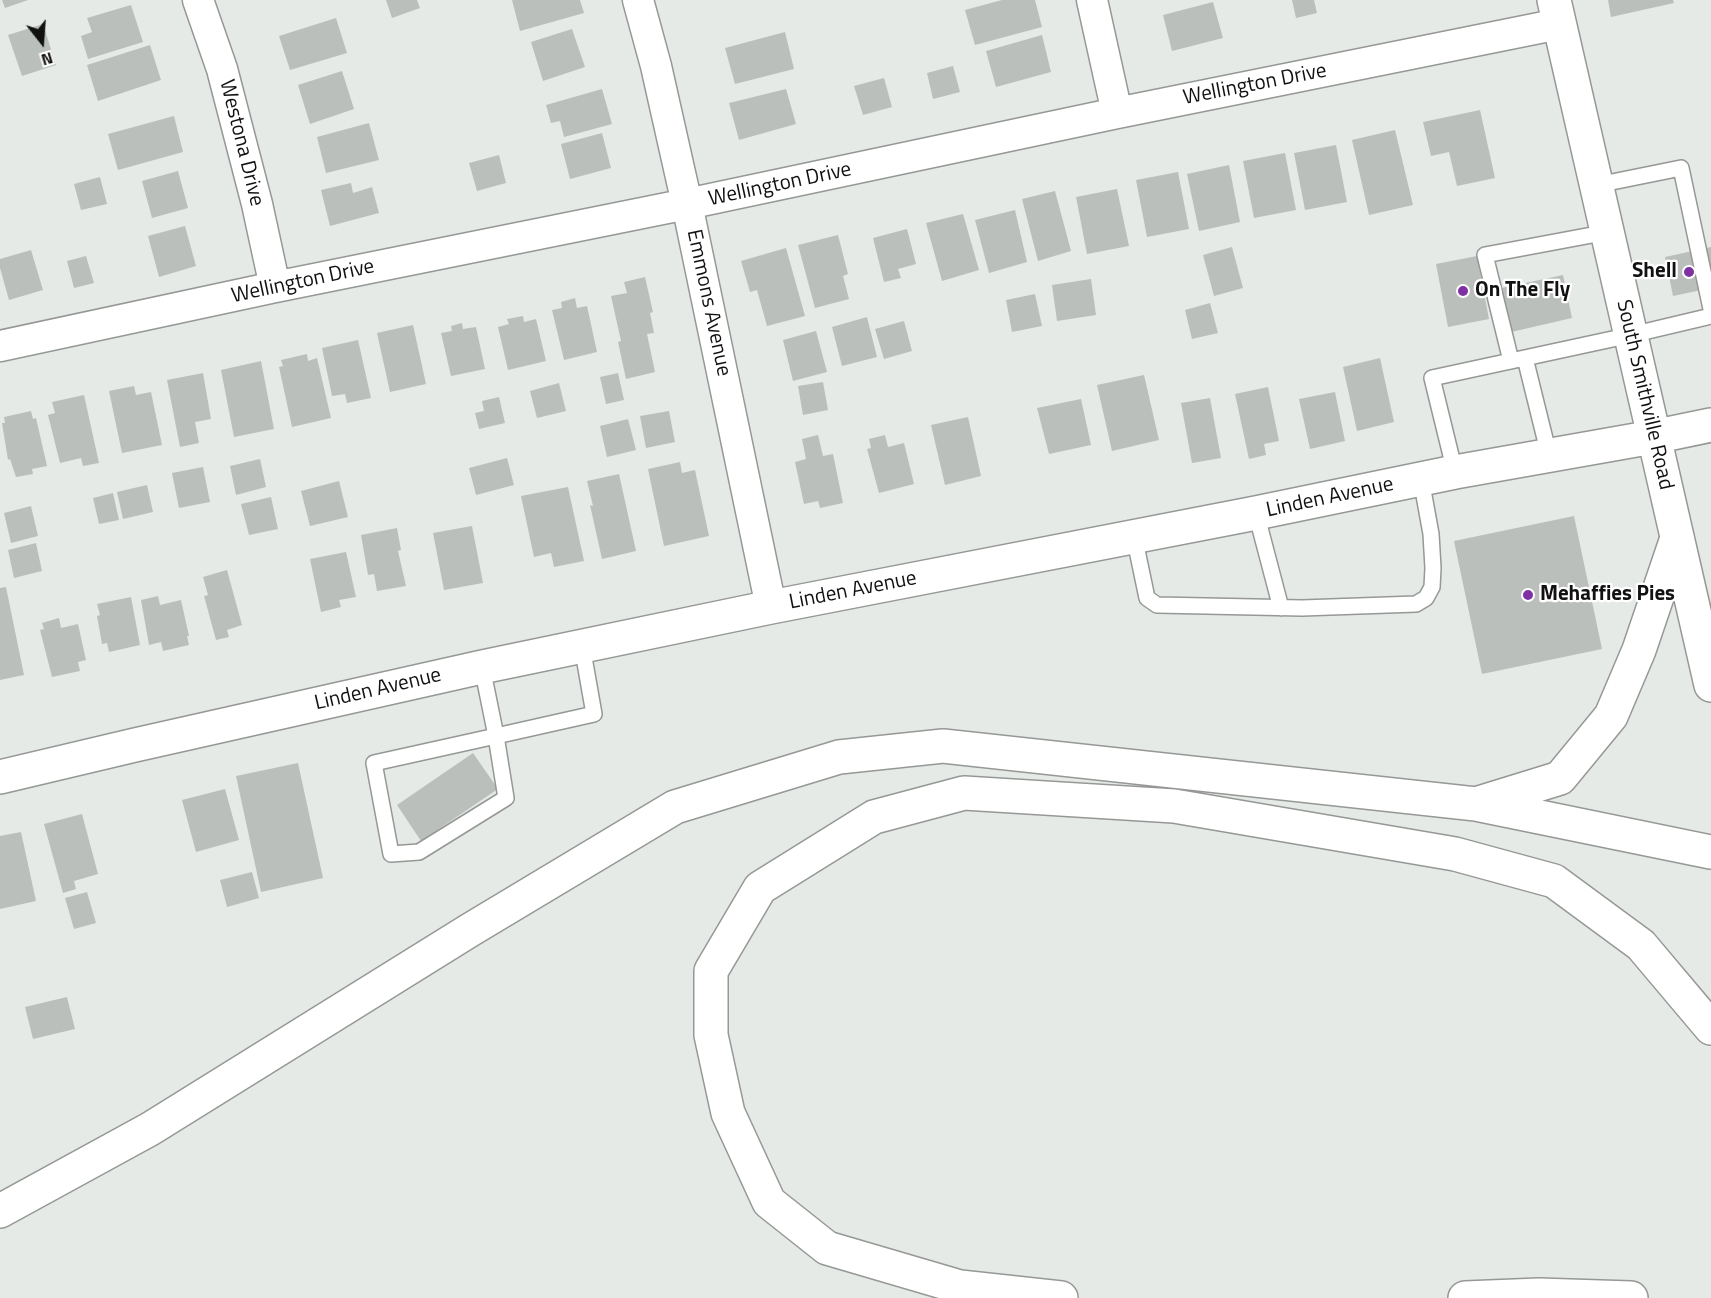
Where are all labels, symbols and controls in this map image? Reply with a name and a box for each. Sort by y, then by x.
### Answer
north arrow [12,12,72,72]
text: N [38,46,56,72]
street label: Wellington Drive [1181,59,1329,111]
street label: Westona Drive [213,77,269,209]
street label: Wellington Drive [706,158,854,212]
street label: Emmons Avenue [680,227,736,379]
street label: Wellington Drive [229,255,377,309]
place label: Shell [1632,259,1677,285]
marker: Shell [1682,265,1696,279]
place label: On The Fly [1475,278,1570,304]
marker: On The Fly [1456,284,1470,298]
street label: South Smithville Road [1610,298,1678,492]
street label: Linden Avenue [1264,472,1396,524]
street label: Linden Avenue [787,566,919,616]
place label: Mehaffies Pies [1540,582,1675,608]
marker: Mehaffies Pies [1521,588,1535,602]
street label: Linden Avenue [312,663,444,717]

